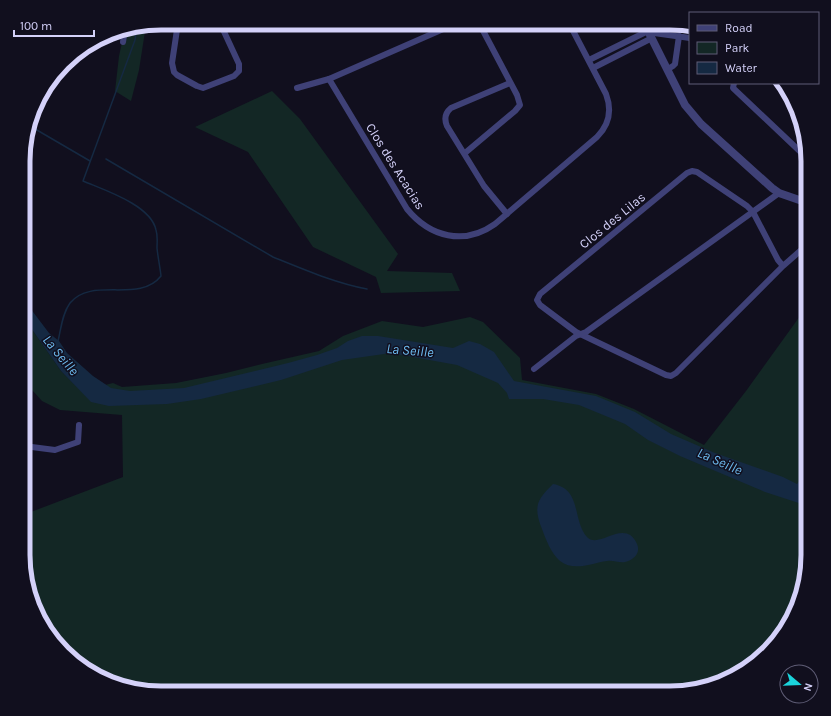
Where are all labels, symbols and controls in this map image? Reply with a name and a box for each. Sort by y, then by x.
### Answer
scale bar [14,12,94,38]
legend [689,12,819,84]
text: 100 m [20,19,52,33]
text: Road [725,21,753,35]
text: Park [725,41,750,55]
text: Water [725,61,758,75]
street label: Clos des Acacias [363,120,428,212]
street label: Clos des Lilas [576,189,648,252]
water label: La Seille [39,332,83,379]
water label: La Seille [386,340,435,361]
water label: La Seille [695,444,745,479]
north arrow [779,664,819,704]
text: N [801,681,815,693]

